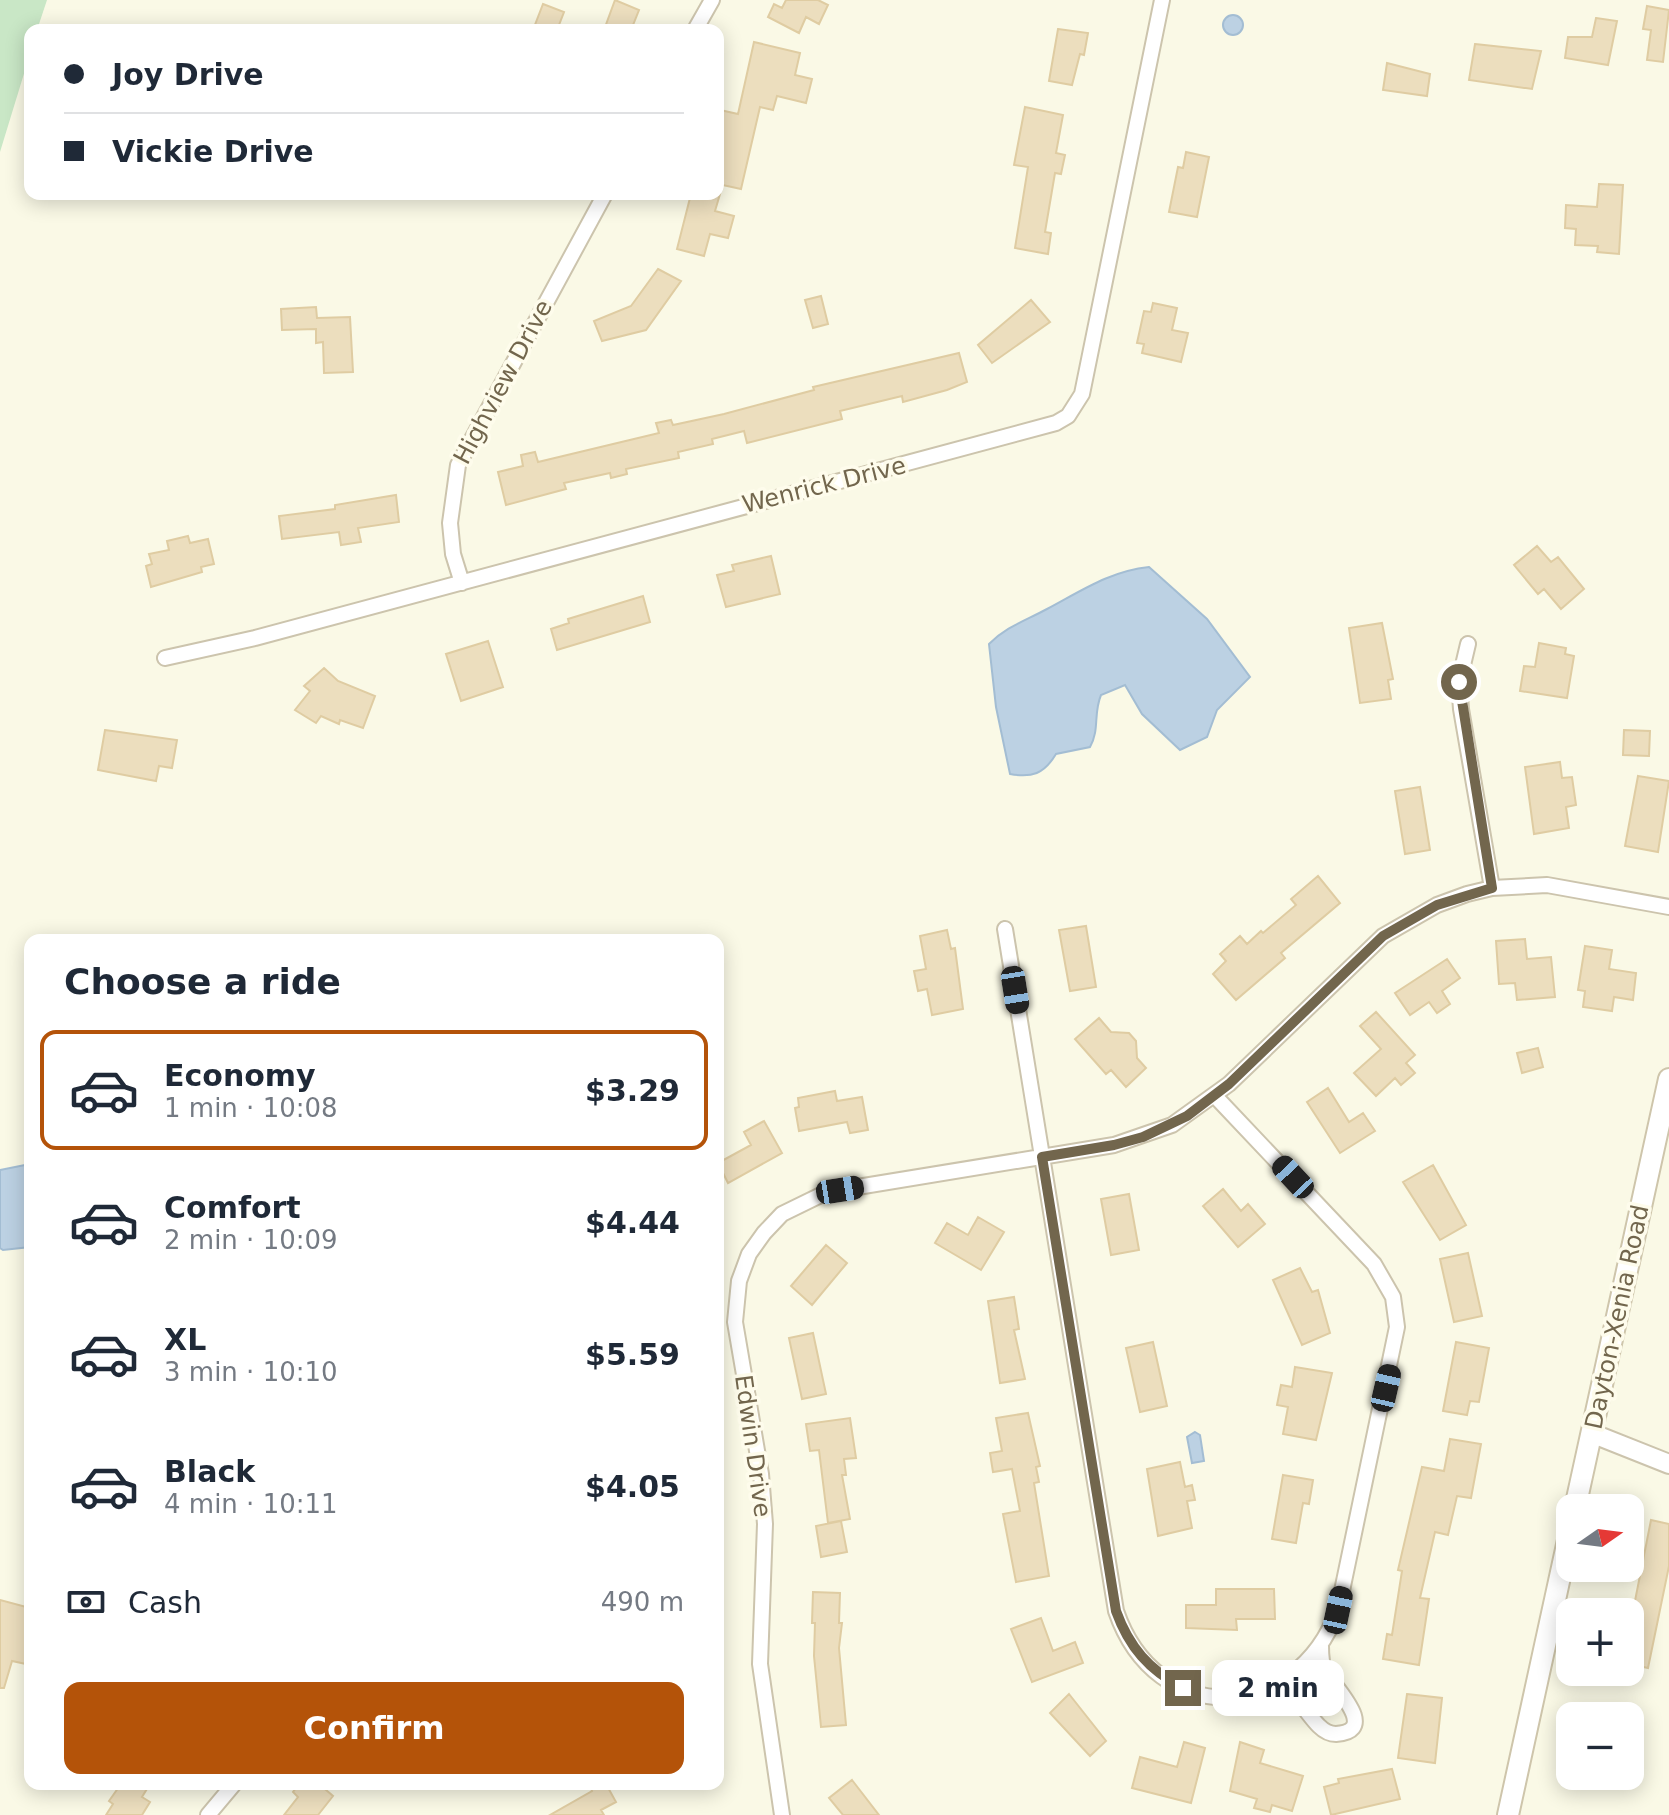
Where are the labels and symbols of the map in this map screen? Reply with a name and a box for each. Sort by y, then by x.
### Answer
street label: Highview Drive [448,295,558,469]
street label: Wenrick Drive [739,451,909,519]
route start [1441,664,1477,700]
car [999,964,1031,1016]
car [1268,1151,1318,1203]
car [814,1174,866,1206]
street label: Dayton-Xenia Road [1580,1202,1654,1432]
car [1369,1362,1403,1414]
street label: Edwin Drive [729,1373,777,1519]
north arrow [1556,1494,1644,1582]
car [1321,1584,1355,1636]
callout: 2 min [1211,1660,1343,1716]
route end [1165,1670,1201,1706]

